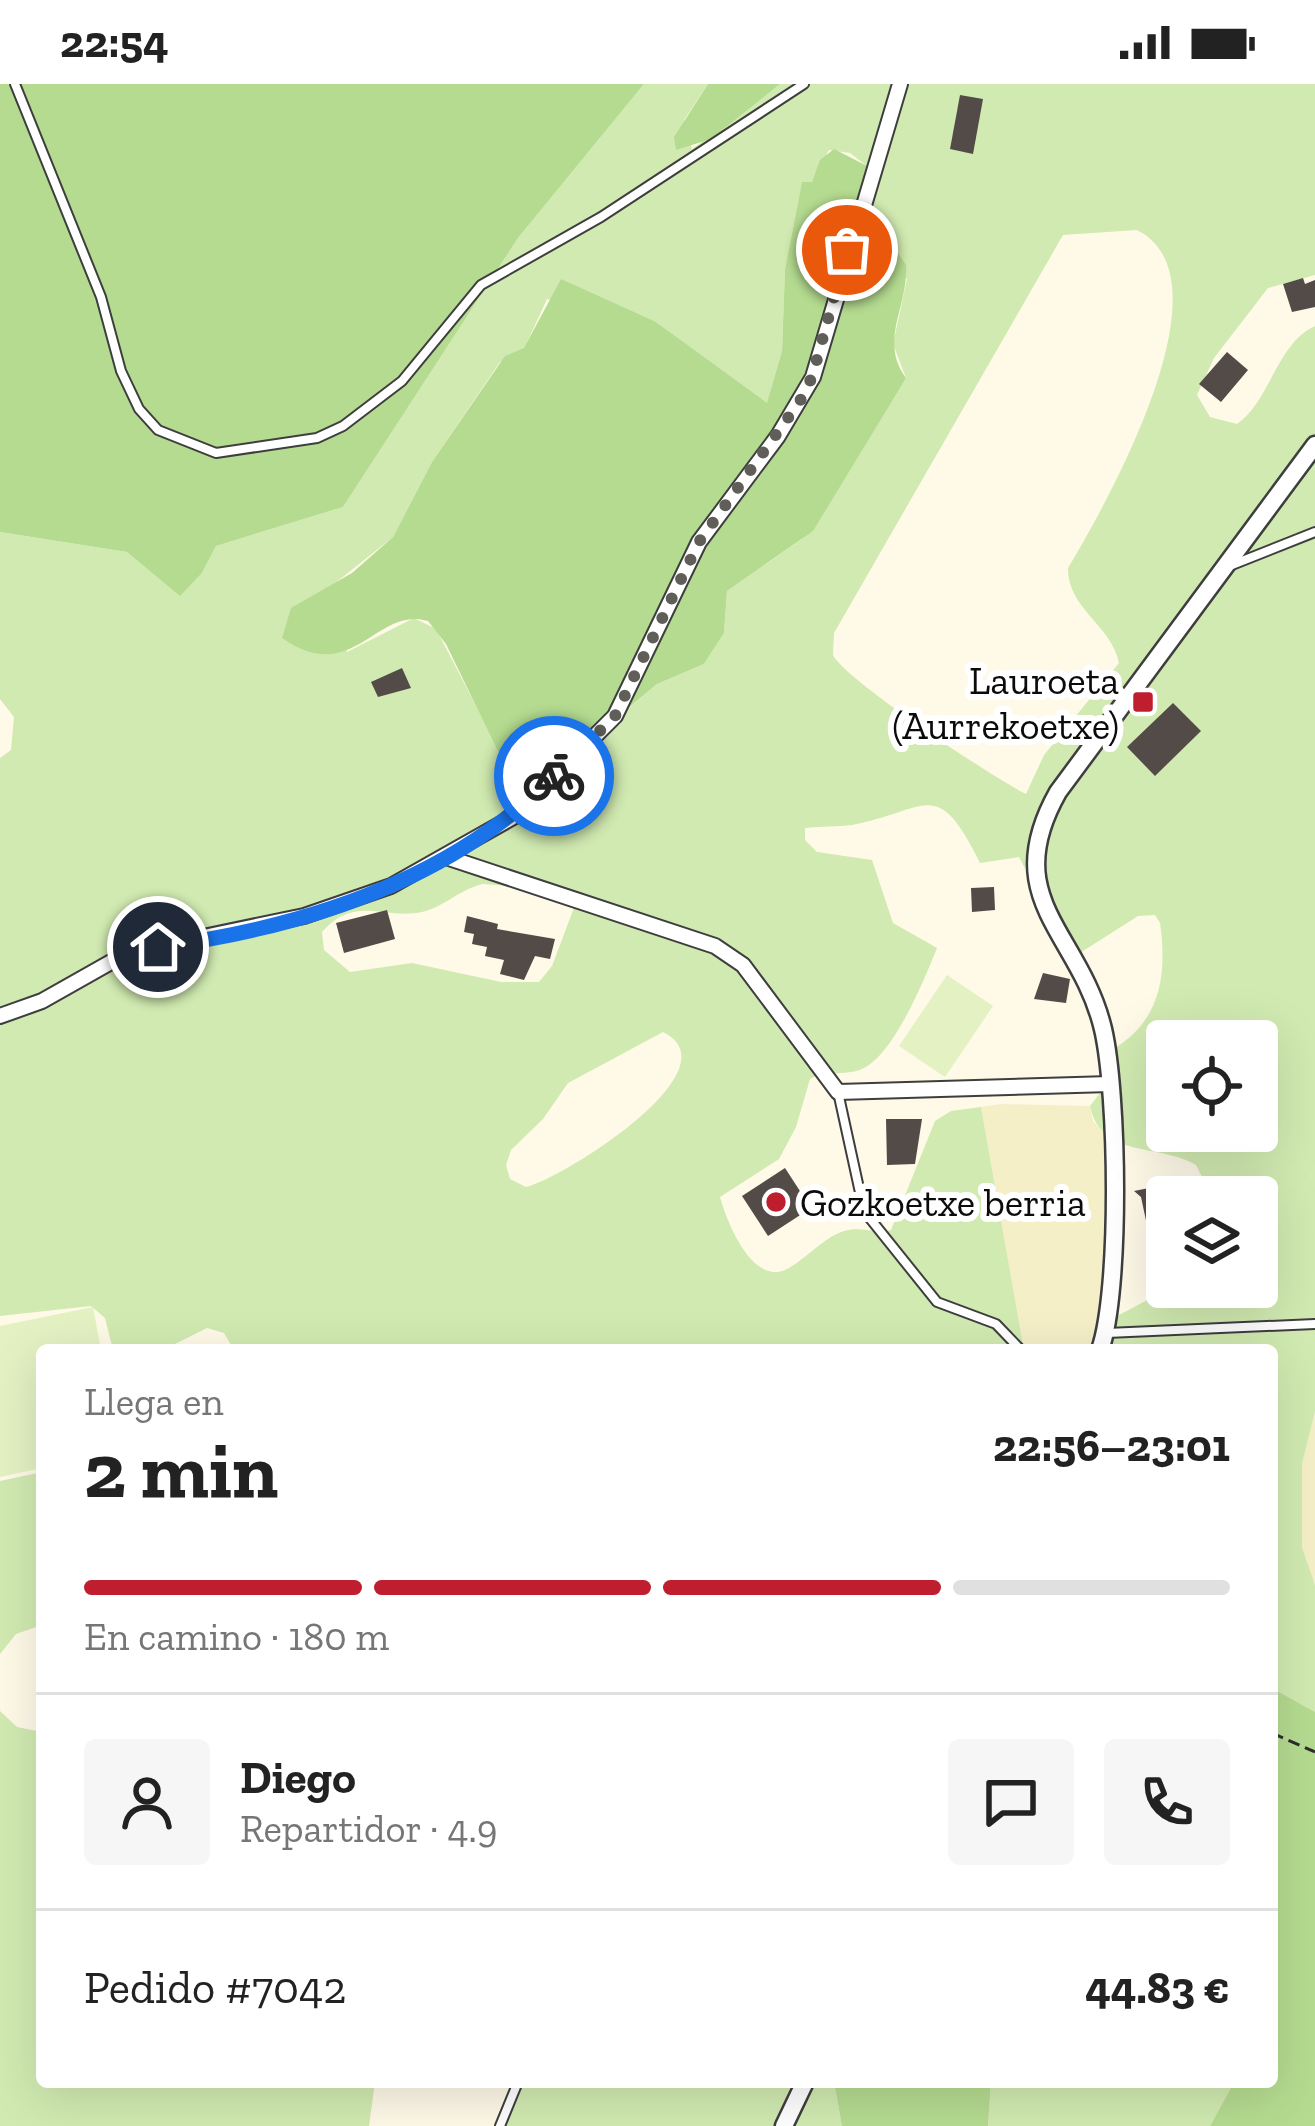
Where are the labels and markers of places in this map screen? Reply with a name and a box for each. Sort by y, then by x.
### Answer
pin [796,199,898,301]
place label: Lauroeta (Aurrekoetxe) [892,657,1119,749]
marker: Lauroeta (Aurrekoetxe) [1130,689,1156,715]
pin [107,896,209,998]
place label: Gozkoetxe berria [800,1179,1086,1226]
marker: Gozkoetxe berria [763,1189,789,1215]

